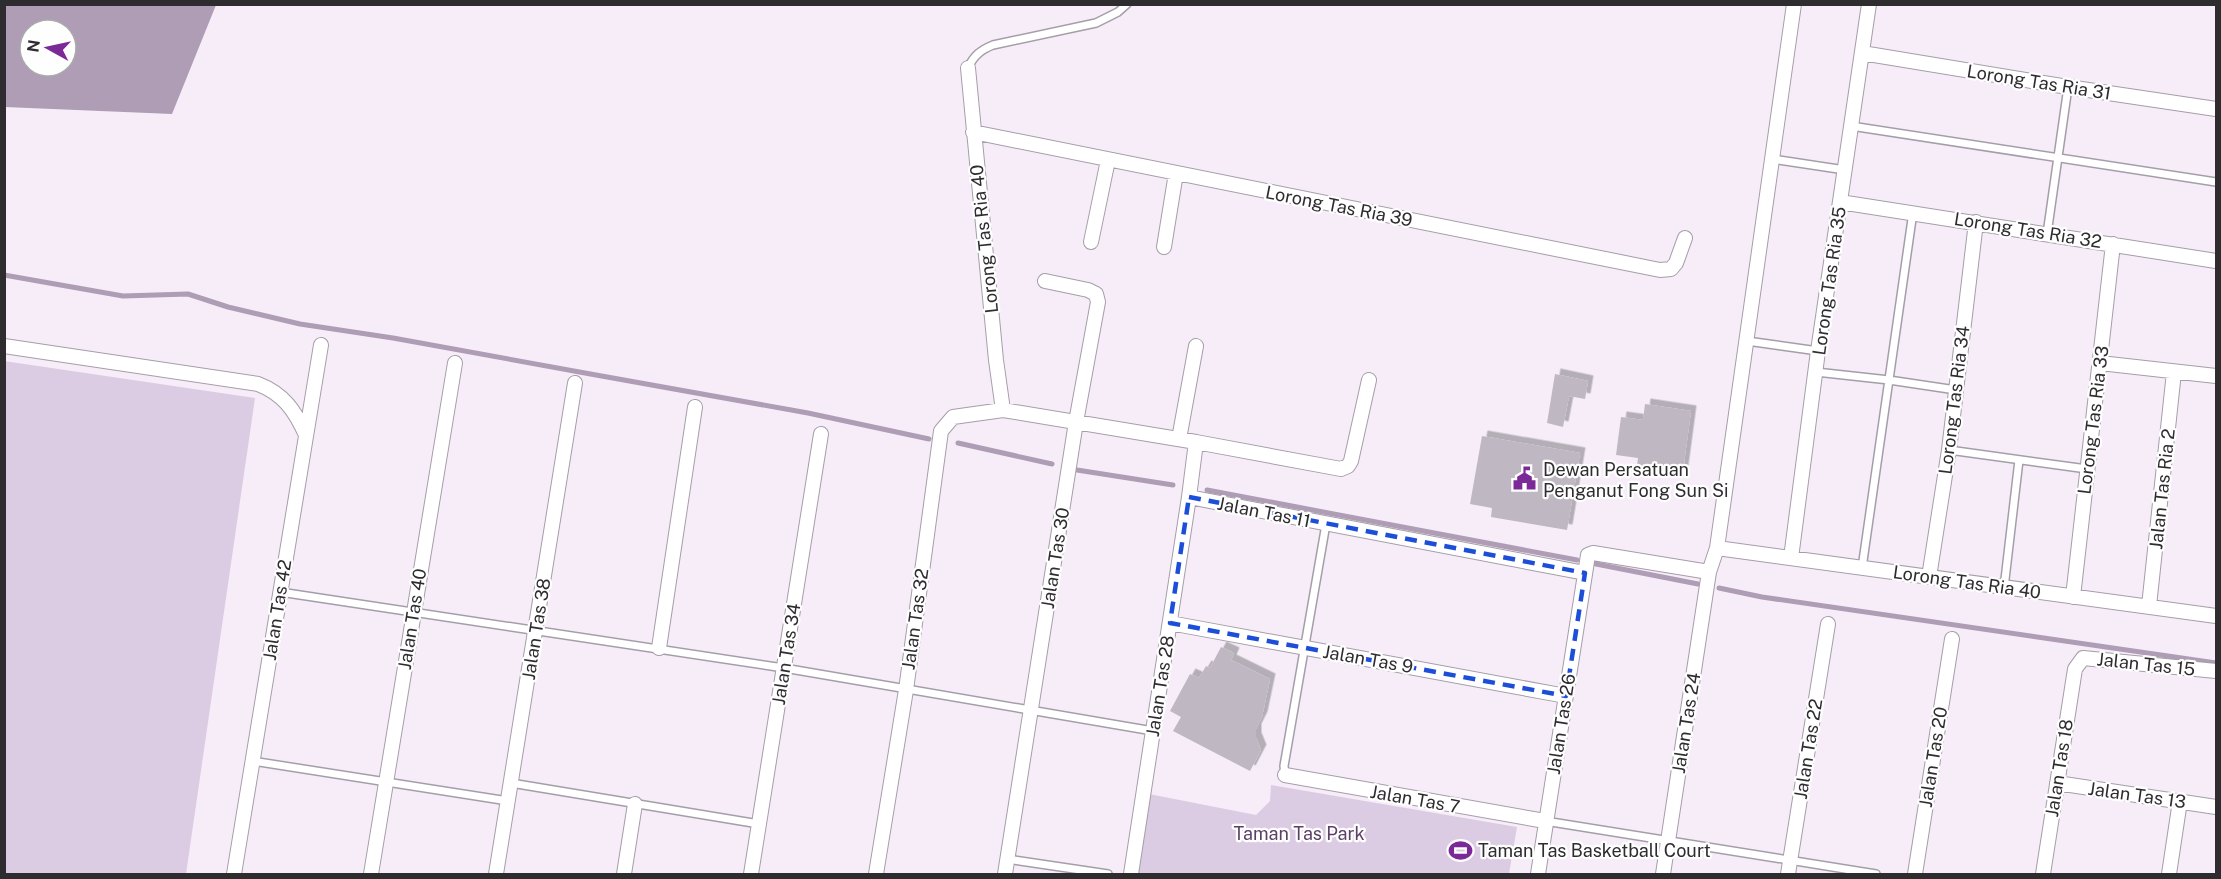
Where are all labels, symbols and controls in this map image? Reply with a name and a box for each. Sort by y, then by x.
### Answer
north arrow [18,18,78,78]
text: N [23,38,44,54]
street label: Lorong Tas Ria 31 [1965,60,2113,104]
street label: Lorong Tas Ria 40 [966,164,1002,314]
street label: Lorong Tas Ria 39 [1264,181,1414,231]
street label: Lorong Tas Ria 35 [1808,205,1850,357]
street label: Lorong Tas Ria 32 [1953,208,2103,252]
street label: Lorong Tas Ria 34 [1934,324,1974,476]
street label: Lorong Tas Ria 33 [2073,344,2113,496]
street label: Jalan Tas Ria 2 [2145,427,2179,551]
place label: Dewan Persatuan Penganut Fong Sun Si [1543,459,1728,501]
public building icon: Dewan Persatuan Penganut Fong Sun Si [1512,466,1538,492]
street label: Jalan Tas 11 [1216,493,1312,531]
street label: Jalan Tas 30 [1037,506,1073,610]
street label: Jalan Tas 42 [259,558,295,662]
street label: Lorong Tas Ria 40 [1892,561,2042,603]
street label: Jalan Tas 40 [394,567,430,671]
street label: Jalan Tas 32 [898,567,932,671]
street label: Jalan Tas 38 [518,577,554,681]
street label: Jalan Tas 34 [768,602,804,706]
street label: Jalan Tas 28 [1142,634,1178,738]
street label: Jalan Tas 9 [1321,641,1415,677]
street label: Jalan Tas 15 [2096,648,2196,680]
street label: Jalan Tas 24 [1668,671,1704,775]
street label: Jalan Tas 26 [1543,672,1579,776]
street label: Jalan Tas 22 [1790,697,1826,801]
street label: Jalan Tas 20 [1915,705,1951,809]
street label: Jalan Tas 18 [2041,718,2077,818]
street label: Jalan Tas 13 [2087,778,2187,812]
street label: Jalan Tas 7 [1368,781,1462,817]
park label: Taman Tas Park [1233,823,1365,844]
sports icon: Taman Tas Basketball Court [1447,837,1473,863]
place label: Taman Tas Basketball Court [1478,840,1711,861]

